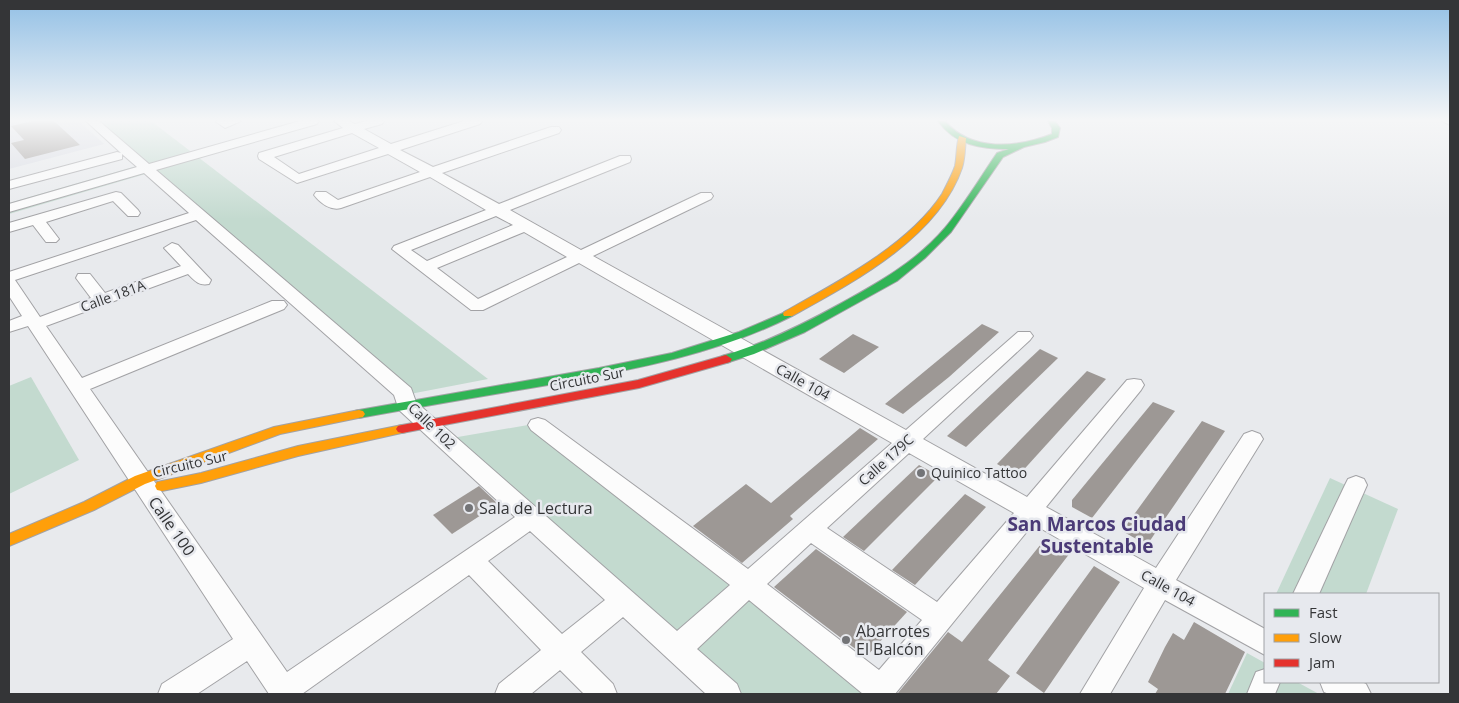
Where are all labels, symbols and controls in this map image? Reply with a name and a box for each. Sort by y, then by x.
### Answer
street label: Calle 181A [78,275,148,316]
street label: Calle 104 [773,359,834,404]
street label: Circuito Sur [548,362,626,395]
street label: Calle 102 [404,398,460,453]
street label: Calle 179C [854,430,917,489]
street label: Circuito Sur [151,446,229,481]
place label: Quinico Tattoo [931,463,1027,482]
marker: Quinico Tattoo [915,467,927,479]
street label: Calle 100 [144,492,200,560]
place label: Sala de Lectura [479,497,593,519]
marker: Sala de Lectura [463,502,475,514]
district label: San Marcos Ciudad Sustentable [1007,511,1187,559]
street label: Calle 104 [1138,565,1199,610]
legend [1264,593,1439,683]
text: Fast [1309,602,1338,622]
place label: Abarrotes El Balcón [856,620,930,660]
text: Slow [1309,627,1342,647]
marker: Abarrotes El Balcón [840,634,852,646]
text: Jam [1307,652,1335,672]

